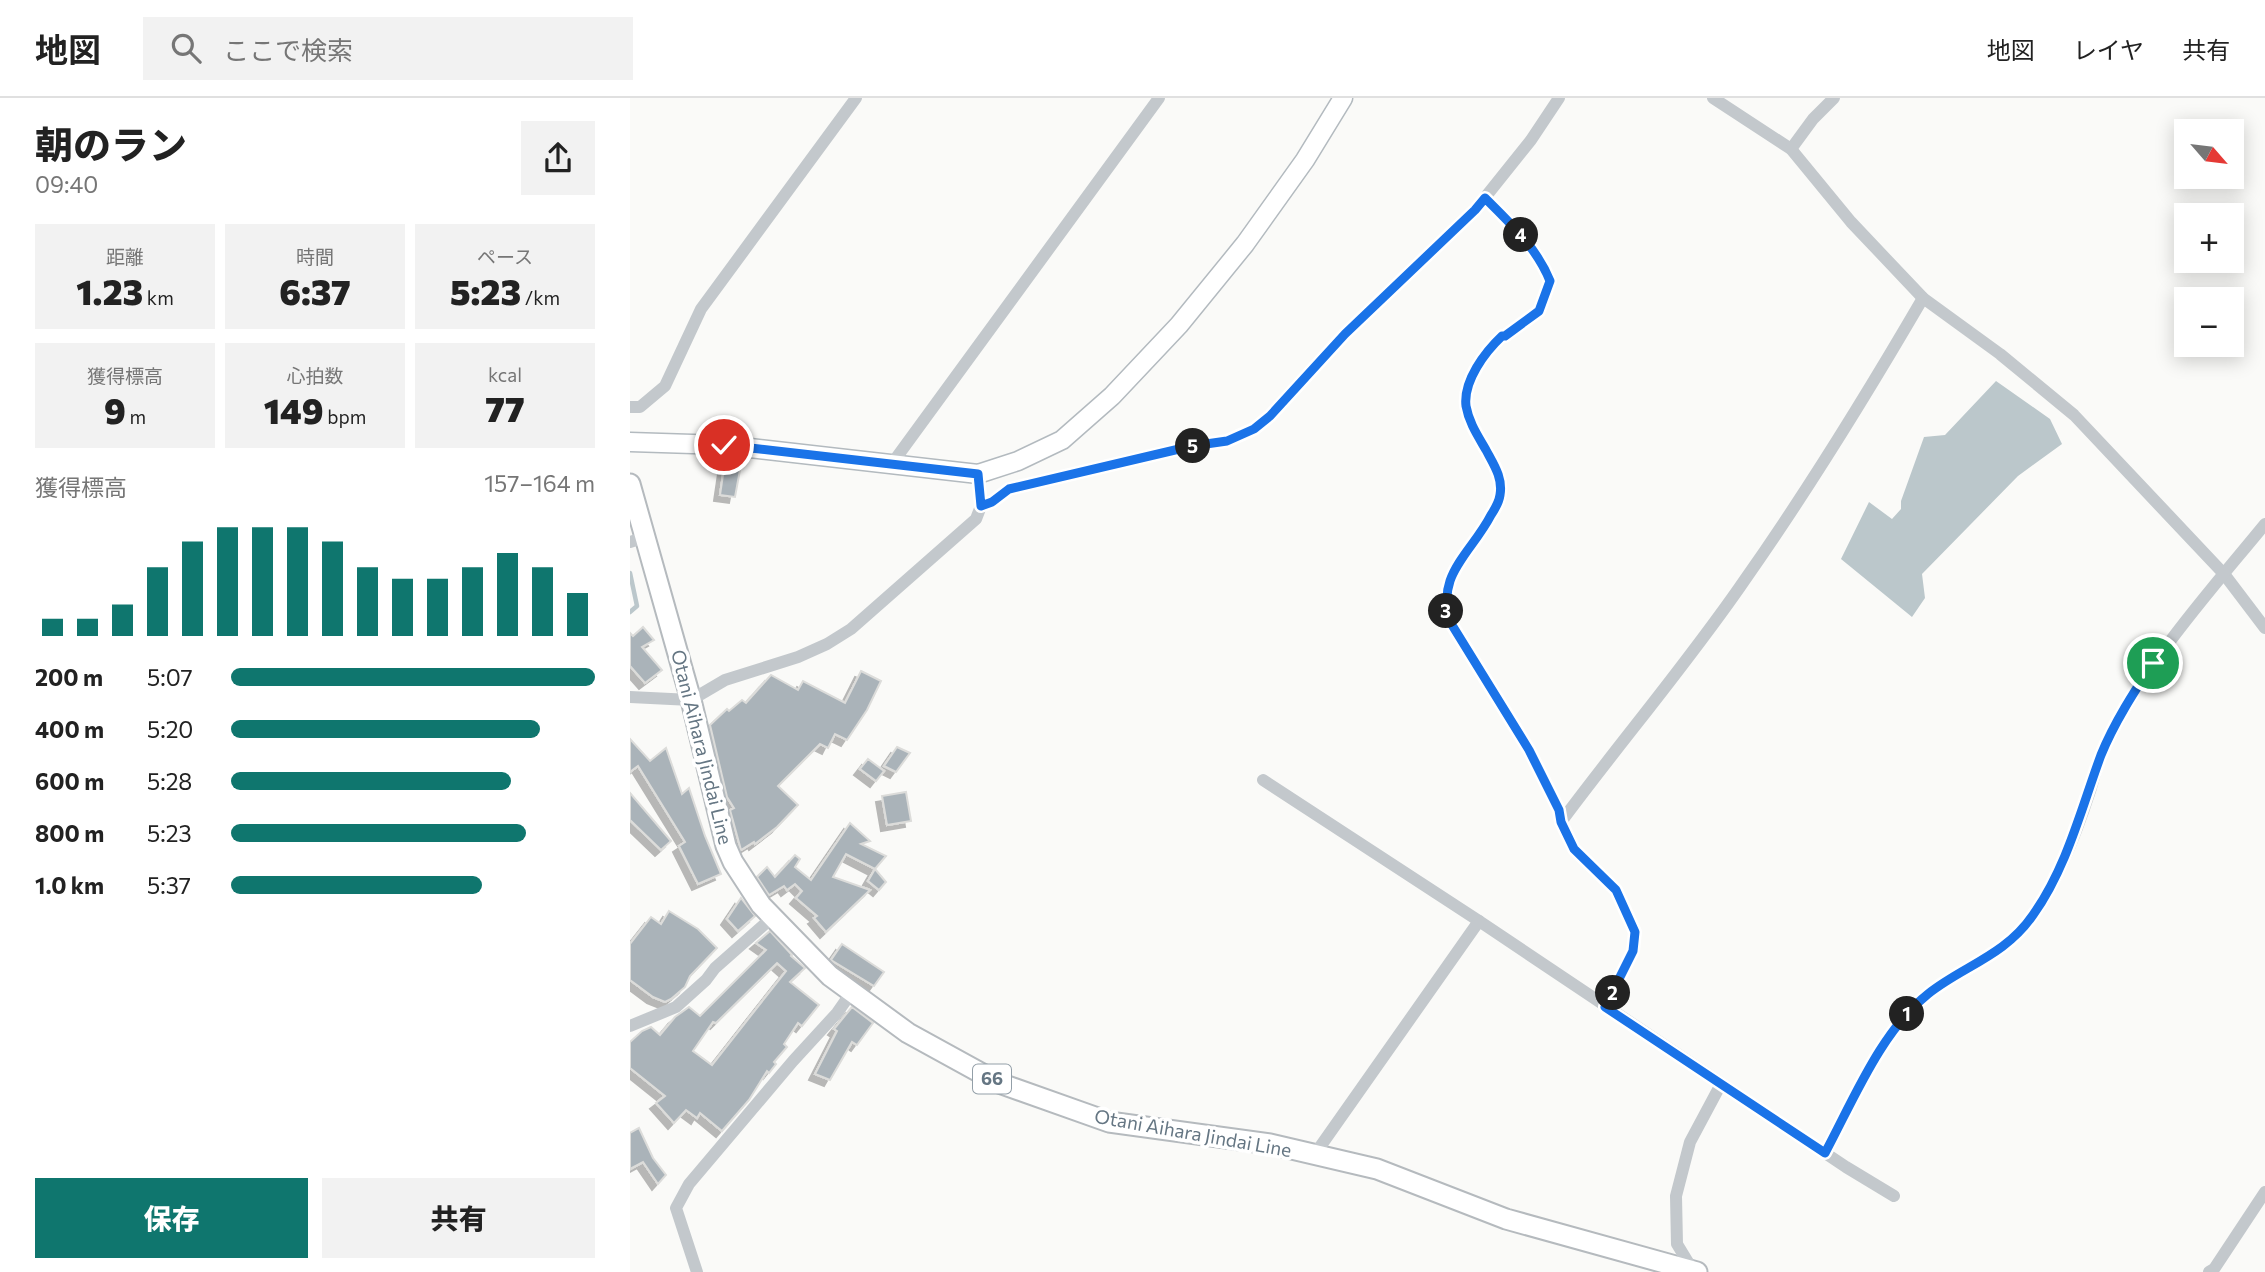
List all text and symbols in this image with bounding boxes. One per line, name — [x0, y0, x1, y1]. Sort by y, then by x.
search box — [143, 17, 633, 80]
text: 地図 — [35, 28, 101, 69]
icon: search — [167, 29, 205, 67]
text: ここで検索 — [223, 34, 353, 65]
text: 地図 — [1987, 35, 2035, 64]
text: レイヤ — [2073, 35, 2144, 64]
text: 共有 — [2182, 35, 2230, 64]
north arrow — [2174, 119, 2244, 189]
map controls — [2174, 119, 2244, 357]
text: 朝のラン — [35, 120, 187, 167]
button: share — [521, 121, 595, 195]
text: 09:40 — [35, 170, 98, 198]
button: + — [2174, 203, 2244, 273]
pin: 4 — [1504, 218, 1538, 252]
text: 4 — [1515, 223, 1526, 246]
text: 距離 — [106, 245, 144, 268]
text: 時間 — [296, 245, 334, 268]
text: ペース — [477, 245, 533, 268]
text: 1.23 — [76, 269, 143, 312]
text: 6:37 — [279, 269, 351, 312]
text: 5:23 — [450, 269, 521, 312]
text: km — [143, 286, 174, 309]
text: /km — [521, 286, 560, 309]
button: − — [2174, 287, 2244, 357]
text: kcal — [488, 363, 522, 386]
text: 獲得標高 — [87, 364, 163, 387]
text: 心拍数 — [286, 364, 344, 387]
text: 77 — [485, 386, 525, 429]
text: 9 — [104, 388, 126, 431]
text: 149 — [264, 388, 324, 431]
text: m — [126, 405, 146, 428]
text: bpm — [324, 405, 366, 428]
pin — [694, 415, 754, 475]
icon: check — [705, 426, 743, 464]
pin: 5 — [1176, 428, 1210, 464]
text: 5 — [1187, 434, 1198, 457]
text: 157–164 m — [484, 469, 595, 497]
text: 獲得標高 — [35, 473, 127, 501]
pin: 3 — [1428, 594, 1464, 628]
text: 3 — [1440, 599, 1451, 622]
pin — [2123, 633, 2183, 693]
icon: arrive — [2134, 644, 2172, 682]
street label: Otani Aihara Jindai Line — [667, 647, 738, 847]
text: 200 m — [35, 663, 103, 691]
text: 5:07 — [147, 663, 193, 691]
text: 400 m — [35, 715, 104, 743]
text: 5:20 — [147, 715, 193, 743]
text: 600 m — [35, 767, 104, 795]
text: 5:28 — [147, 767, 192, 795]
text: 800 m — [35, 819, 104, 847]
text: 5:23 — [147, 819, 192, 847]
text: 1.0 km — [35, 871, 104, 899]
text: 5:37 — [147, 871, 191, 899]
pin: 2 — [1595, 976, 1630, 1010]
text: 2 — [1607, 981, 1618, 1004]
pin: 1 — [1890, 996, 1924, 1032]
text: 1 — [1902, 1002, 1911, 1025]
road number: 66 — [973, 1064, 1011, 1094]
street label: Otani Aihara Jindai Line — [1093, 1104, 1293, 1161]
button: 保存 — [35, 1178, 308, 1258]
button: 共有 — [322, 1178, 595, 1258]

